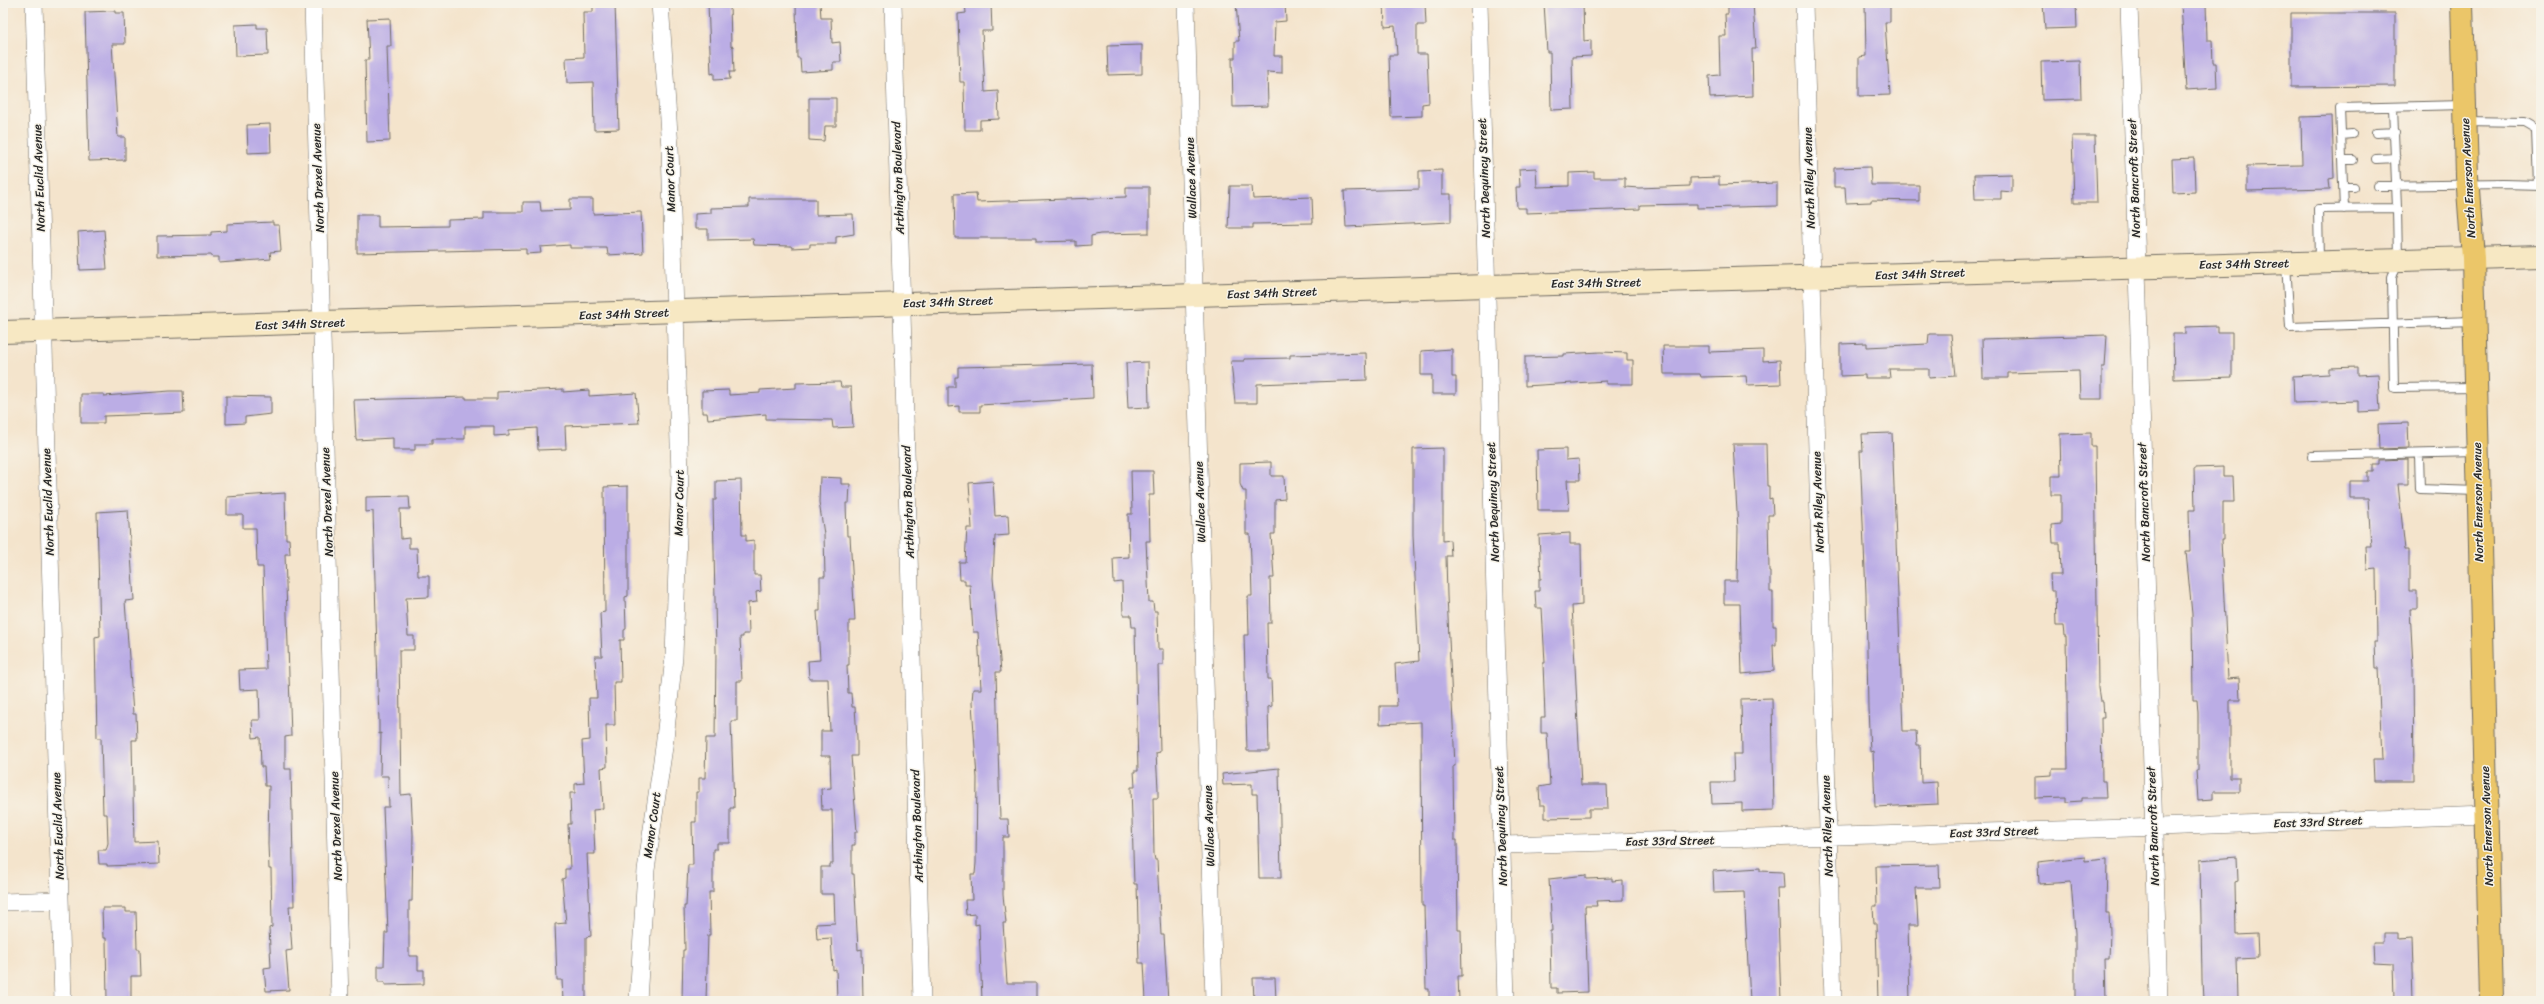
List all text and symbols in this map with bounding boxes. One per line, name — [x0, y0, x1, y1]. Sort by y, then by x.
street label: North Bancroft Street — [2121, 117, 2147, 238]
street label: North Dequincy Street — [1471, 118, 1497, 238]
street label: North Emerson Avenue — [2454, 118, 2482, 238]
street label: Arthington Boulevard — [885, 120, 911, 236]
street label: North Drexel Avenue — [305, 123, 331, 233]
street label: North Euclid Avenue — [26, 124, 52, 232]
street label: North Riley Avenue — [1796, 127, 1822, 229]
street label: Wallace Avenue — [1179, 137, 1203, 219]
street label: Manor Court — [658, 145, 682, 213]
street label: East 34th Street — [2199, 252, 2289, 276]
street label: East 34th Street — [1875, 261, 1965, 287]
street label: East 34th Street — [1551, 271, 1641, 295]
street label: East 34th Street — [1227, 280, 1317, 306]
street label: East 34th Street — [903, 289, 993, 315]
street label: East 34th Street — [579, 301, 669, 327]
street label: East 34th Street — [255, 311, 345, 337]
street label: North Bancroft Street — [2131, 441, 2157, 562]
street label: North Dequincy Street — [1480, 442, 1506, 562]
street label: North Emerson Avenue — [2466, 442, 2490, 562]
street label: Arthington Boulevard — [895, 444, 921, 560]
street label: North Drexel Avenue — [314, 447, 340, 557]
street label: North Euclid Avenue — [35, 448, 61, 556]
street label: North Riley Avenue — [1805, 451, 1831, 553]
street label: Wallace Avenue — [1188, 461, 1212, 543]
street label: Manor Court — [667, 470, 691, 536]
street label: North Bancroft Street — [2140, 765, 2166, 886]
street label: North Dequincy Street — [1488, 766, 1514, 886]
street label: North Emerson Avenue — [2474, 766, 2500, 886]
street label: Arthington Boulevard — [904, 768, 930, 884]
street label: North Drexel Avenue — [323, 771, 349, 881]
street label: North Euclid Avenue — [45, 772, 71, 880]
street label: North Riley Avenue — [1814, 775, 1840, 877]
street label: Wallace Avenue — [1197, 785, 1221, 867]
street label: Manor Court — [636, 791, 668, 859]
street label: East 33rd Street — [2273, 809, 2363, 835]
street label: East 33rd Street — [1949, 819, 2039, 845]
street label: East 33rd Street — [1625, 829, 1715, 853]

